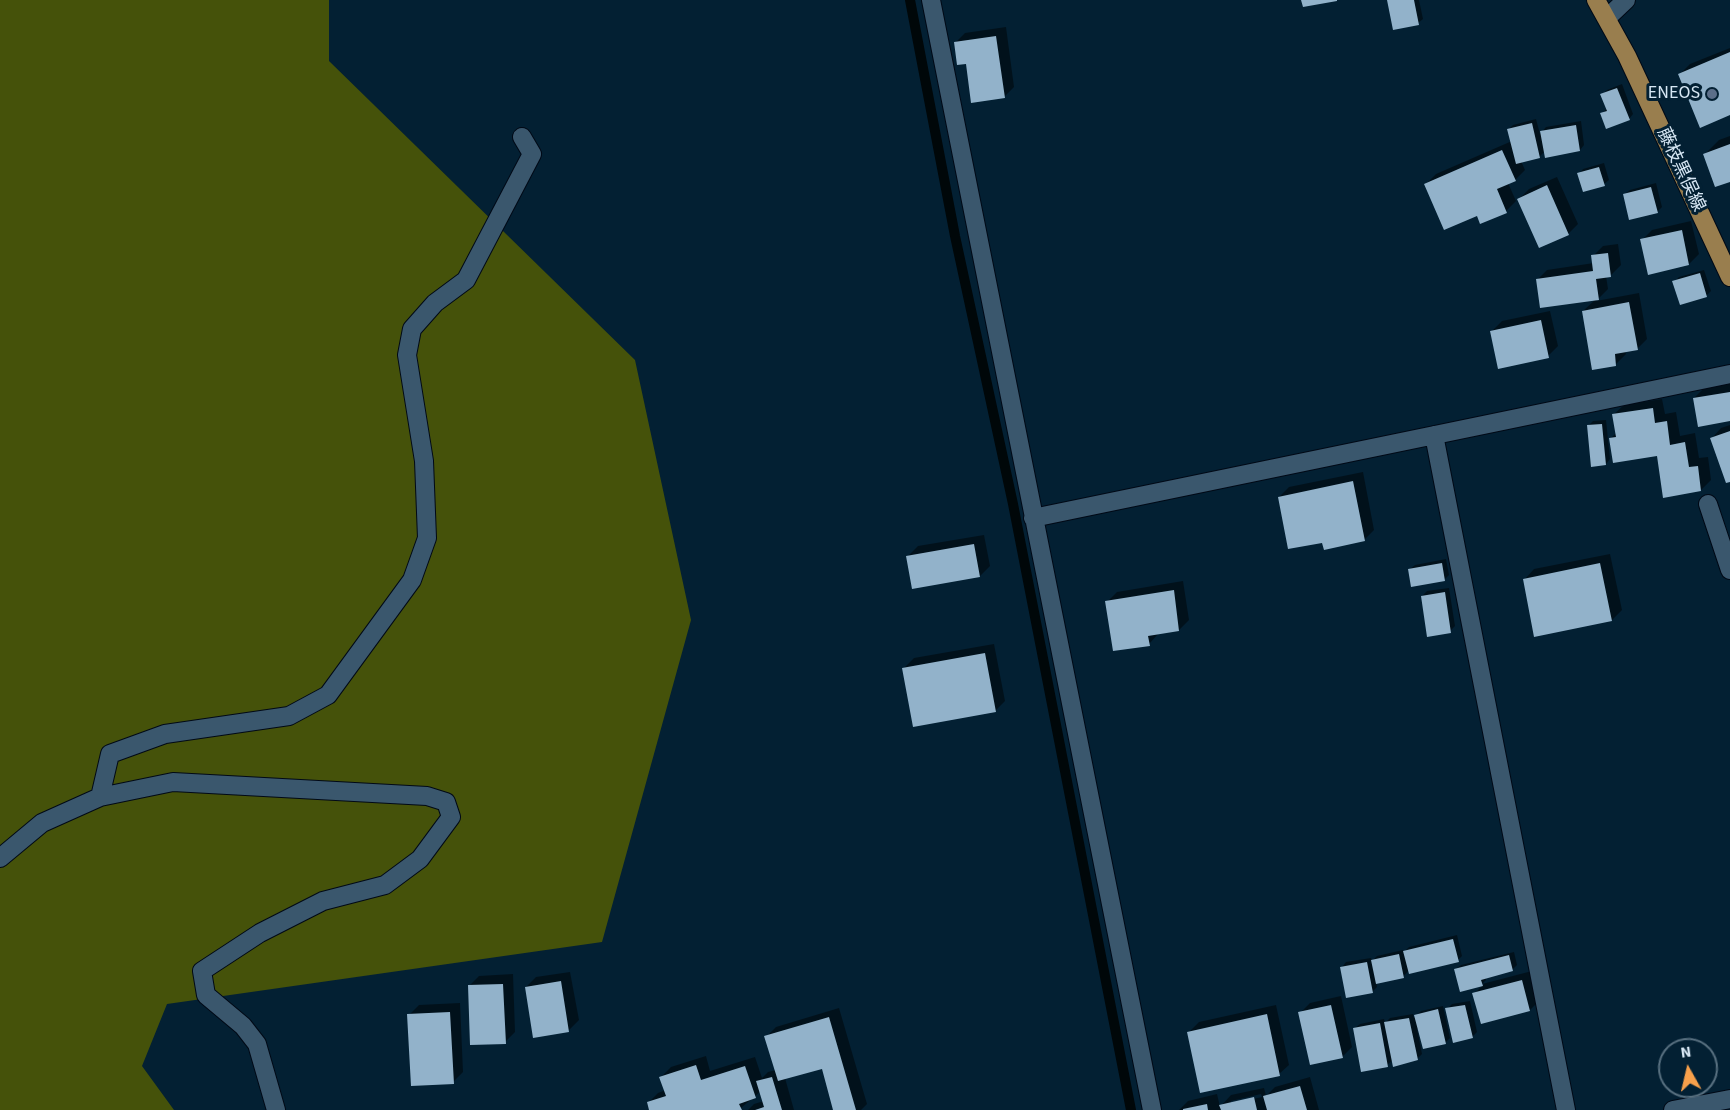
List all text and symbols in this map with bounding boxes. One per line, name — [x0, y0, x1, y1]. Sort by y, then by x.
place label: ENEOS — [1648, 83, 1700, 105]
marker: ENEOS — [1705, 87, 1719, 101]
street label: 藤枝黒俣線 — [1651, 125, 1709, 215]
north arrow — [1658, 1038, 1718, 1098]
text: N — [1679, 1041, 1693, 1064]

